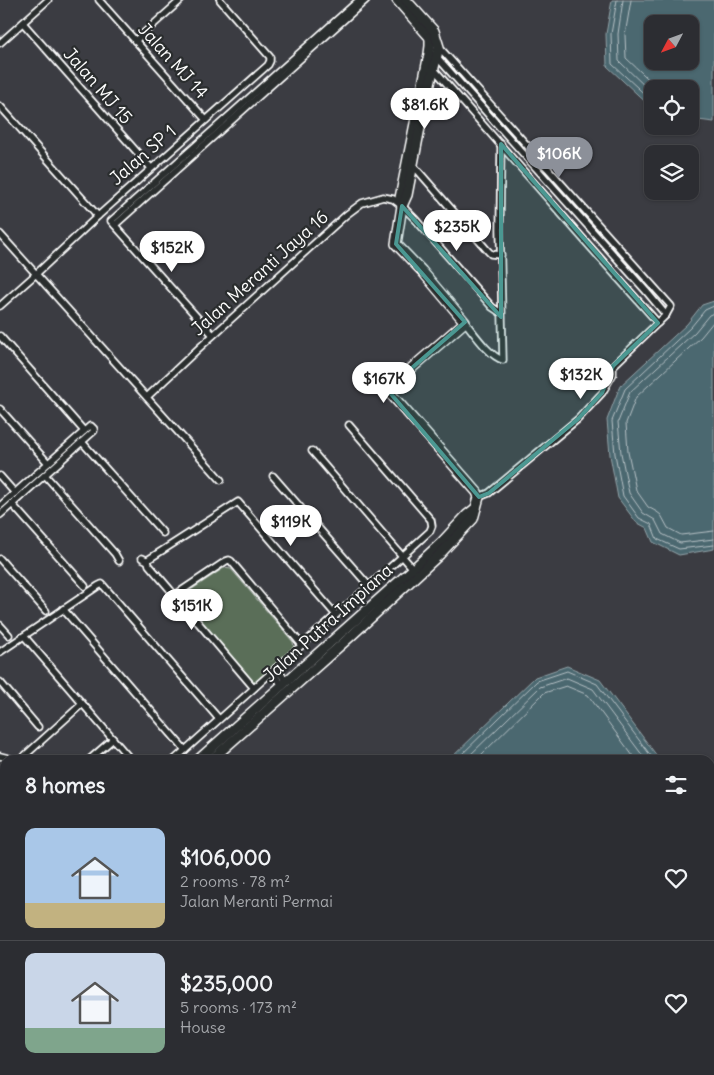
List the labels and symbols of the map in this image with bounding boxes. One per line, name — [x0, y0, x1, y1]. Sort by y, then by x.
north arrow — [644, 15, 699, 70]
street label: Jalan MJ 14 — [133, 18, 213, 103]
street label: Jalan MJ 15 — [59, 43, 138, 129]
pin: $81.6K — [384, 88, 466, 130]
street label: Jalan SP 1 — [105, 119, 181, 190]
pin: $106K — [524, 136, 594, 179]
street label: Jalan Meranti Jaya 16 — [186, 205, 333, 340]
pin: $235K — [422, 210, 492, 252]
pin: $152K — [137, 230, 207, 273]
pin: $132K — [546, 358, 616, 400]
pin: $167K — [349, 362, 419, 404]
pin: $119K — [256, 504, 326, 547]
street label: Jalan Putra Impiana — [258, 558, 397, 687]
pin: $151K — [157, 588, 227, 631]

